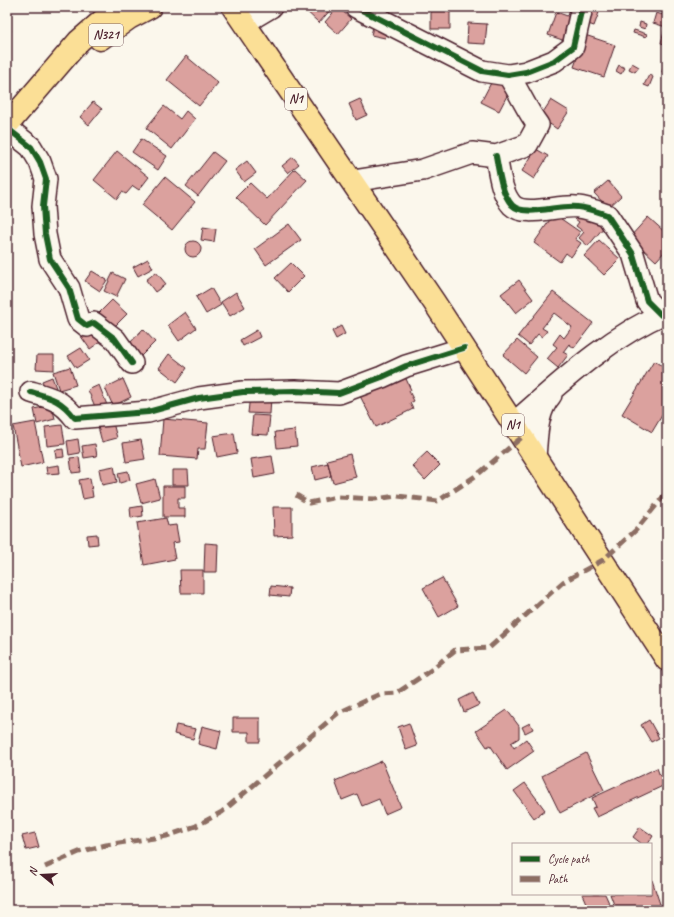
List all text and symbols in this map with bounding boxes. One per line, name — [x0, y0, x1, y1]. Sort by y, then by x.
road number: N321 — [89, 24, 123, 46]
road number: N1 — [285, 88, 307, 110]
road number: N1 — [502, 414, 524, 436]
legend — [512, 843, 652, 895]
text: Cycle path — [548, 851, 590, 867]
north arrow — [22, 855, 62, 895]
text: N — [25, 864, 41, 877]
text: Path — [548, 871, 568, 887]

